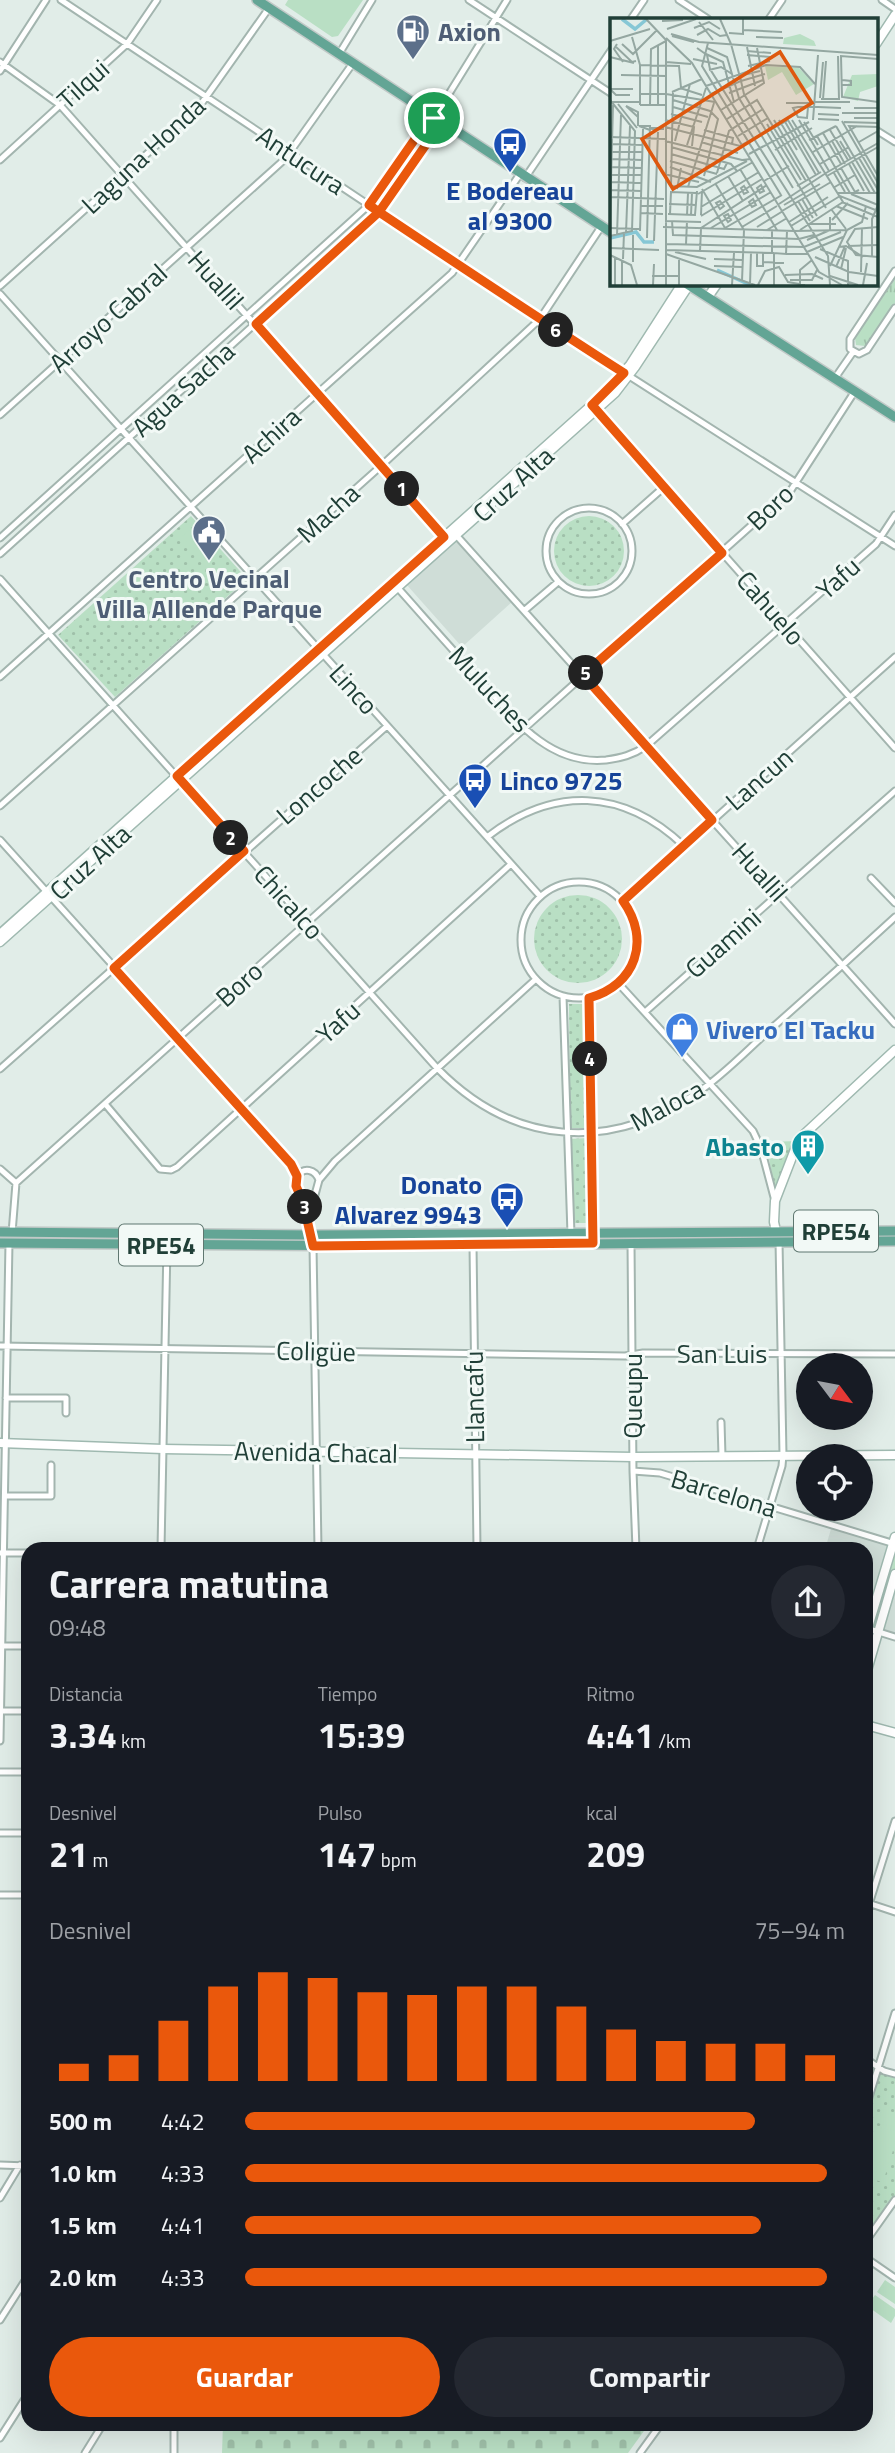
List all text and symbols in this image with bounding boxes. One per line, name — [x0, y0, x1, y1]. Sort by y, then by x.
fuel station icon: Axion — [394, 12, 432, 61]
place label: Axion — [438, 12, 501, 51]
inset map — [610, 18, 878, 285]
street label: Tilqui — [48, 50, 118, 118]
street label: Laguna Honda — [72, 87, 214, 223]
pin — [404, 88, 464, 148]
icon: arrive — [415, 99, 453, 137]
street label: Antucura — [249, 116, 353, 204]
bus stop icon: E Bodereau al 9300 — [491, 125, 529, 174]
place label: E Bodereau al 9300 — [446, 171, 574, 240]
street label: Huallil — [179, 242, 253, 318]
street label: Arroyo Cabral — [40, 254, 176, 382]
pin: 6 — [538, 312, 574, 348]
text: 6 — [550, 315, 561, 344]
street label: Agua Sacha — [123, 332, 243, 446]
street label: Achira — [233, 398, 309, 472]
street label: Cruz Alta — [464, 437, 562, 531]
pin: 1 — [384, 472, 420, 506]
street label: Macha — [288, 474, 368, 552]
text: 1 — [396, 474, 407, 503]
street label: Boro — [738, 475, 802, 539]
public building icon: Centro Vecinal Villa Allende Parque — [190, 513, 228, 562]
street label: Yafu — [807, 548, 869, 608]
place label: Centro Vecinal Villa Allende Parque — [96, 559, 322, 628]
street label: Cahuelo — [727, 562, 815, 654]
street label: Muluches — [440, 637, 540, 741]
street label: Linco — [320, 655, 388, 723]
pin: 5 — [568, 656, 604, 690]
text: 5 — [580, 658, 591, 687]
street label: Loncoche — [267, 736, 371, 834]
street label: Lancun — [717, 739, 801, 819]
bus stop icon: Linco 9725 — [456, 761, 494, 810]
place label: Linco 9725 — [500, 761, 623, 800]
street label: Cruz Alta — [41, 815, 139, 909]
pin: 2 — [214, 820, 248, 856]
text: 2 — [225, 823, 236, 852]
street label: Huallil — [723, 834, 797, 910]
street label: Chicalco — [245, 856, 333, 948]
street label: Guamini — [676, 899, 770, 987]
street label: Boro — [207, 952, 271, 1016]
street label: Yafu — [307, 992, 369, 1052]
shop icon: Vivero El Tacku — [663, 1010, 701, 1059]
place label: Vivero El Tacku — [706, 1010, 875, 1049]
pin: 4 — [572, 1042, 608, 1076]
text: 4 — [584, 1044, 595, 1073]
street label: Maloca — [623, 1069, 711, 1141]
place label: Abasto — [705, 1127, 784, 1166]
building icon: Abasto — [789, 1127, 827, 1176]
place label: Donato Alvarez 9943 — [335, 1165, 482, 1234]
bus stop icon: Donato Alvarez 9943 — [488, 1180, 526, 1229]
pin: 3 — [288, 1190, 322, 1224]
text: 3 — [299, 1192, 310, 1221]
road number: RPE54 — [794, 1210, 878, 1252]
road number: RPE54 — [119, 1224, 203, 1266]
street label: Coligüe — [276, 1331, 356, 1371]
street label: San Luis — [677, 1334, 767, 1373]
street label: Llancafu — [454, 1351, 494, 1443]
street label: Queupu — [613, 1353, 652, 1439]
north arrow — [796, 1353, 873, 1430]
map controls — [796, 1353, 873, 1521]
street label: Avenida Chacal — [234, 1431, 398, 1473]
button: locate — [796, 1444, 873, 1521]
street label: Barcelona — [666, 1458, 782, 1528]
text: Carrera matutina — [49, 1555, 329, 1613]
button: share — [771, 1565, 845, 1639]
text: 09:48 — [49, 1610, 106, 1645]
text: Distancia — [49, 1679, 123, 1708]
text: Tiempo — [318, 1679, 377, 1708]
text: Ritmo — [586, 1679, 635, 1708]
text: 3.34 — [49, 1708, 117, 1762]
text: 15:39 — [318, 1708, 405, 1762]
text: 4:41 — [586, 1708, 654, 1762]
text: km — [117, 1726, 146, 1755]
text: /km — [654, 1726, 691, 1755]
text: Desnivel — [49, 1798, 117, 1827]
text: Pulso — [318, 1798, 362, 1827]
text: kcal — [586, 1798, 617, 1827]
text: 21 — [49, 1827, 88, 1881]
text: 147 — [318, 1827, 376, 1881]
text: 209 — [586, 1827, 645, 1881]
text: m — [88, 1845, 108, 1874]
text: bpm — [376, 1845, 417, 1874]
text: Desnivel — [49, 1913, 131, 1948]
text: 75–94 m — [755, 1913, 845, 1948]
text: 500 m — [49, 2104, 112, 2139]
text: 4:42 — [161, 2104, 205, 2139]
text: 1.0 km — [49, 2156, 117, 2191]
text: 4:33 — [161, 2156, 205, 2191]
text: 1.5 km — [49, 2208, 117, 2243]
text: 4:41 — [161, 2208, 205, 2243]
text: 2.0 km — [49, 2260, 117, 2295]
text: 4:33 — [161, 2260, 205, 2295]
button: Guardar — [49, 2337, 440, 2417]
button: Compartir — [454, 2337, 845, 2417]

